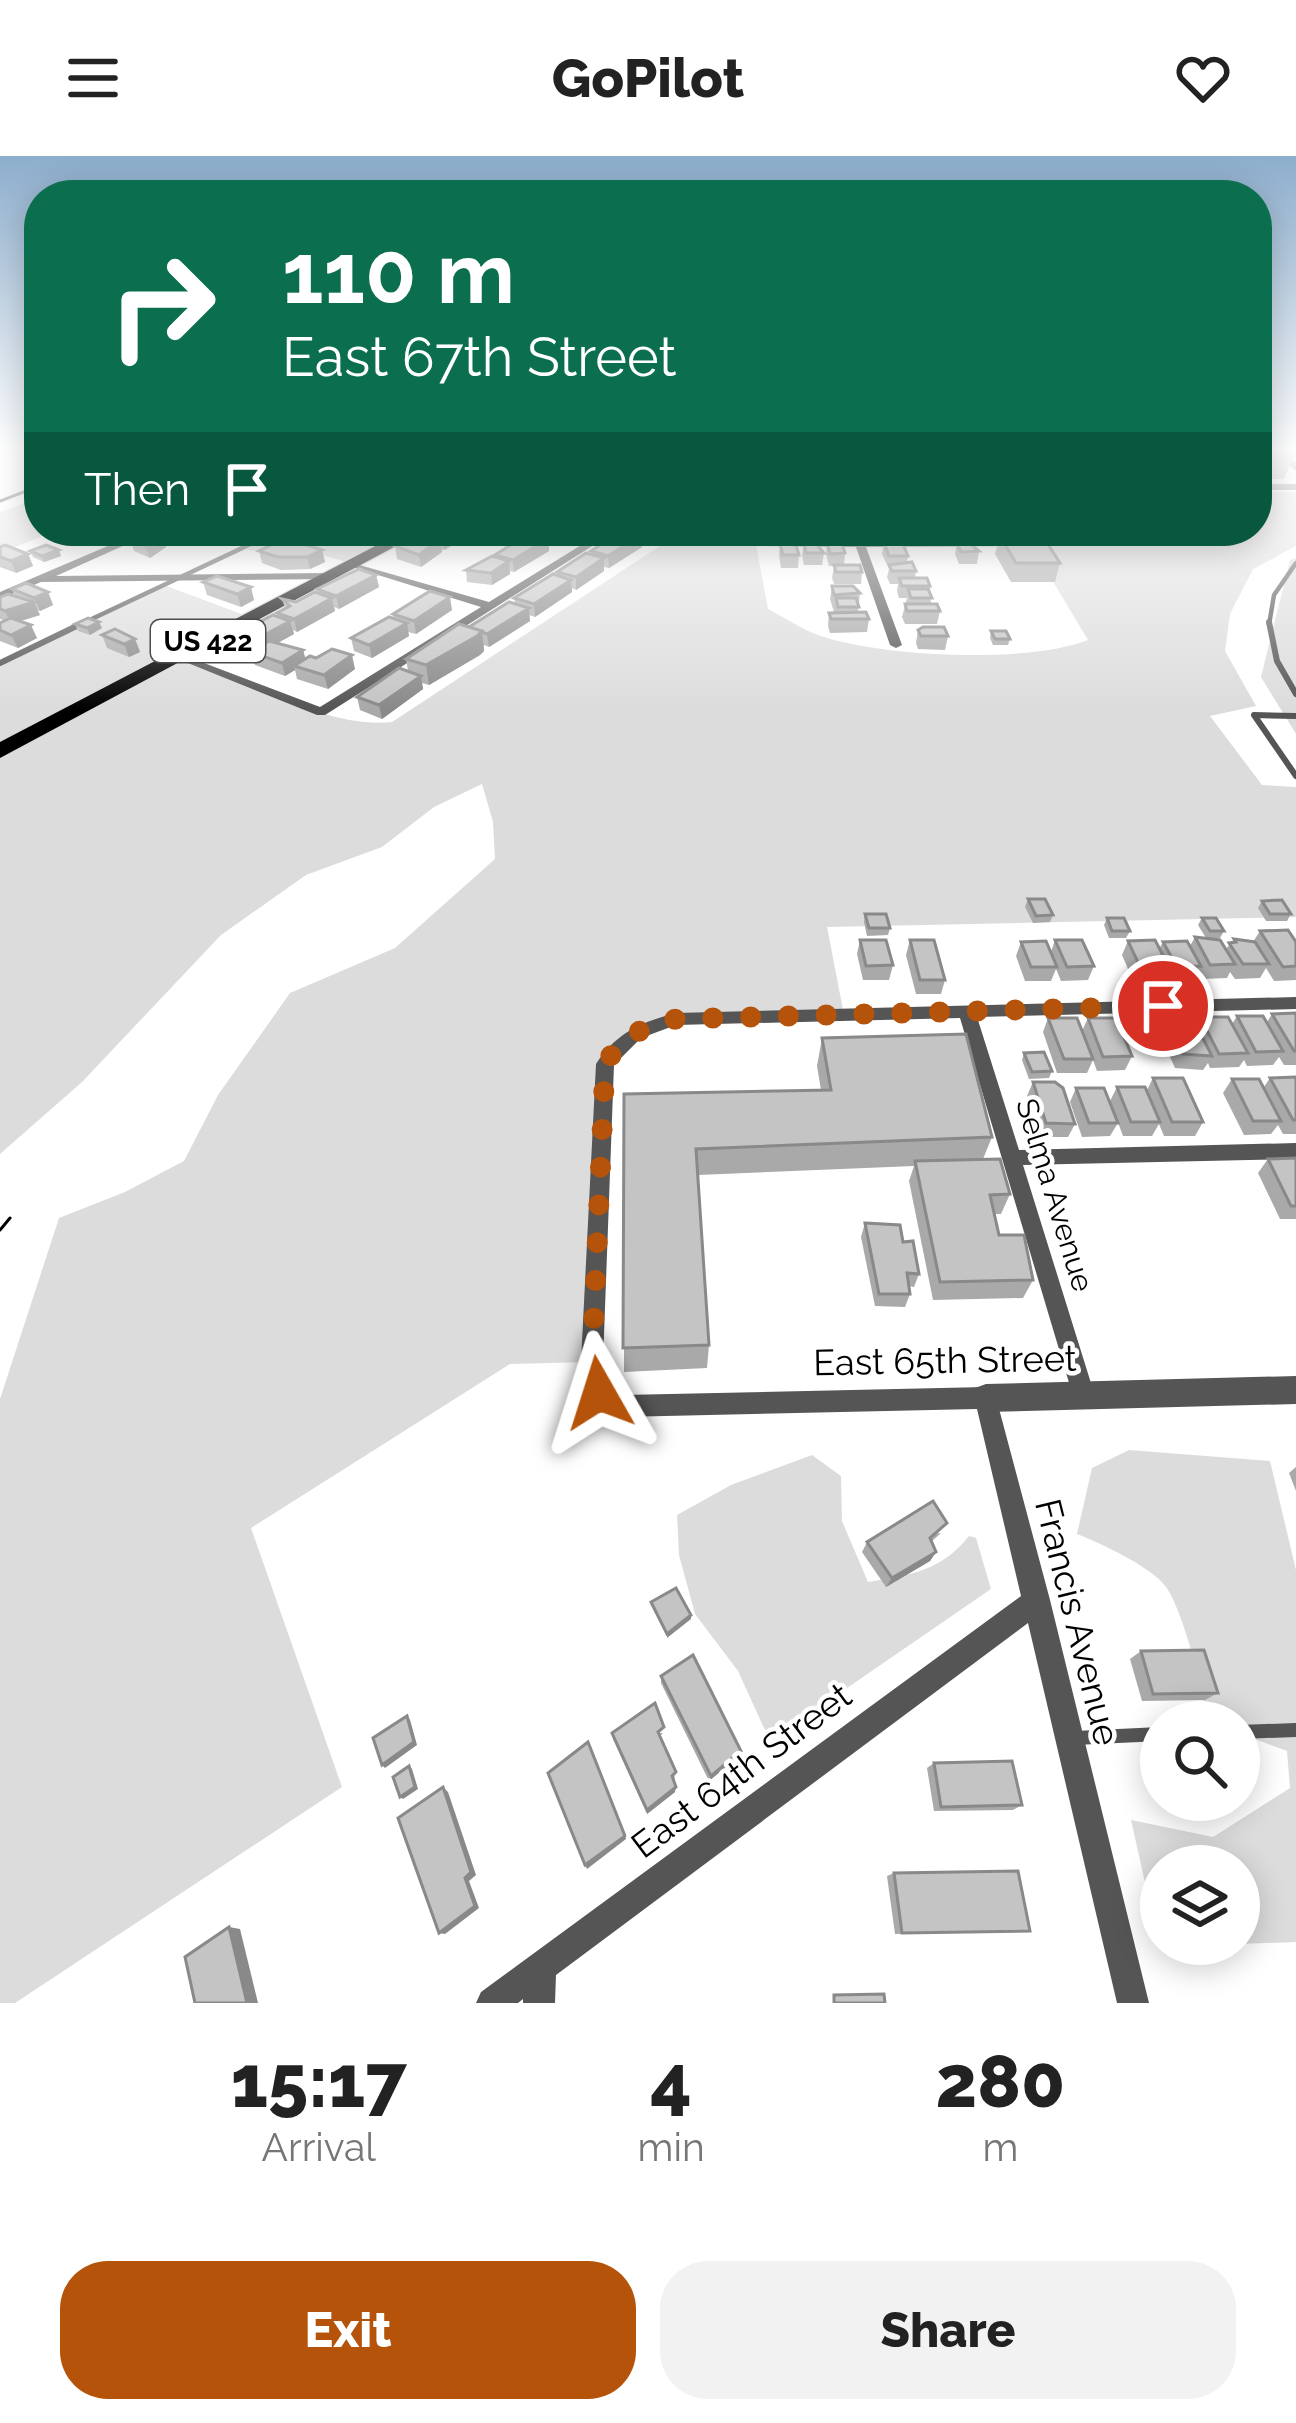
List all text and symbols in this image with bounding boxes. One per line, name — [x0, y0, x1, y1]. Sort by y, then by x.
icon: menu — [60, 45, 126, 111]
icon: heart — [1170, 45, 1236, 111]
text: GoPilot — [552, 46, 744, 110]
text: 110 m — [282, 224, 515, 323]
icon: right — [84, 228, 240, 384]
text: East 67th Street — [282, 325, 677, 389]
icon: arrive — [214, 456, 280, 522]
text: Then — [84, 463, 190, 516]
road number: US 422 — [151, 620, 265, 662]
pin — [1112, 955, 1214, 1057]
icon: arrive — [1130, 973, 1196, 1039]
street label: Selma Avenue — [1009, 1094, 1101, 1296]
position arrow — [536, 1330, 662, 1456]
street label: East 65th Street — [813, 1337, 1077, 1383]
street label: Francis Avenue — [1027, 1494, 1129, 1750]
street label: East 64th Street — [623, 1674, 859, 1866]
map controls — [1140, 1701, 1260, 1965]
button: search — [1140, 1701, 1260, 1821]
button: layers — [1140, 1845, 1260, 1965]
text: 15:17 — [231, 2039, 407, 2124]
text: 4 — [650, 2039, 692, 2124]
text: 280 — [936, 2039, 1065, 2124]
text: Arrival — [262, 2124, 376, 2170]
text: min — [638, 2124, 705, 2170]
text: m — [982, 2124, 1018, 2170]
button: Exit — [60, 2261, 636, 2399]
button: Share — [660, 2261, 1236, 2399]

